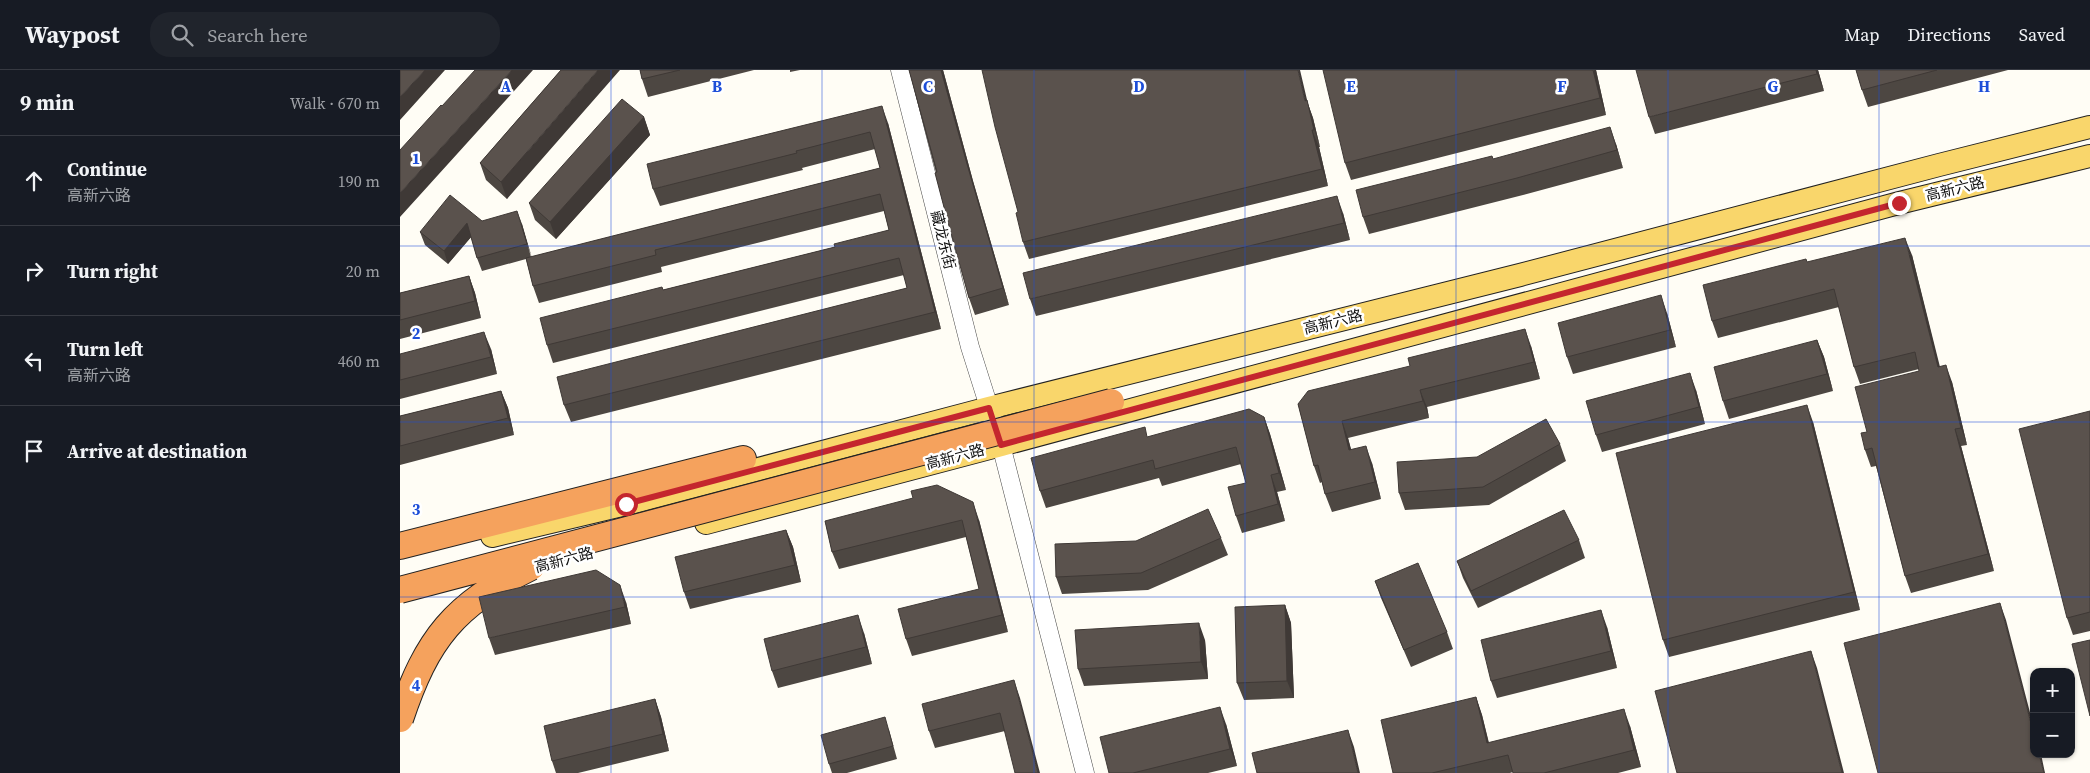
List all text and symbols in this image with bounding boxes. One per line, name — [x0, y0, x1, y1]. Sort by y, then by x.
search box — [150, 12, 500, 57]
text: Waypost — [25, 18, 120, 51]
icon: search — [168, 21, 196, 49]
text: Search here — [208, 22, 308, 48]
text: Map — [1844, 22, 1880, 47]
text: Directions — [1908, 22, 1991, 47]
text: Saved — [2019, 22, 2065, 47]
text: A — [501, 75, 512, 97]
text: B — [712, 75, 723, 97]
text: C — [923, 75, 933, 97]
text: D — [1133, 75, 1145, 97]
text: E — [1346, 75, 1356, 97]
text: F — [1557, 75, 1567, 97]
text: G — [1768, 75, 1779, 97]
text: H — [1978, 75, 1990, 97]
text: 9 min — [20, 88, 75, 117]
text: Walk · 670 m — [290, 92, 380, 114]
text: 1 — [412, 147, 420, 169]
text: Continue — [67, 156, 147, 182]
icon: ahead — [20, 167, 48, 195]
text: 190 m — [338, 170, 380, 192]
street label: 高新六路 — [1923, 171, 1987, 206]
text: 高新六路 — [67, 184, 131, 206]
route end — [1888, 192, 1911, 215]
street label: 藏龙东街 — [926, 208, 961, 272]
icon: right — [20, 257, 48, 285]
text: Turn right — [67, 258, 158, 284]
text: 20 m — [346, 260, 380, 282]
street label: 高新六路 — [1301, 304, 1365, 339]
text: 2 — [412, 322, 421, 344]
text: Turn left — [67, 336, 143, 362]
icon: left — [20, 347, 48, 375]
text: 460 m — [338, 350, 380, 372]
text: 高新六路 — [67, 364, 131, 386]
icon: arrive — [20, 437, 48, 465]
text: Arrive at destination — [67, 438, 247, 464]
street label: 高新六路 — [923, 439, 987, 474]
route start — [615, 493, 638, 516]
text: 3 — [412, 498, 421, 520]
street label: 高新六路 — [532, 542, 596, 577]
map controls — [2030, 668, 2075, 758]
button: + — [2030, 668, 2075, 713]
text: 4 — [412, 674, 421, 696]
button: − — [2030, 713, 2075, 758]

